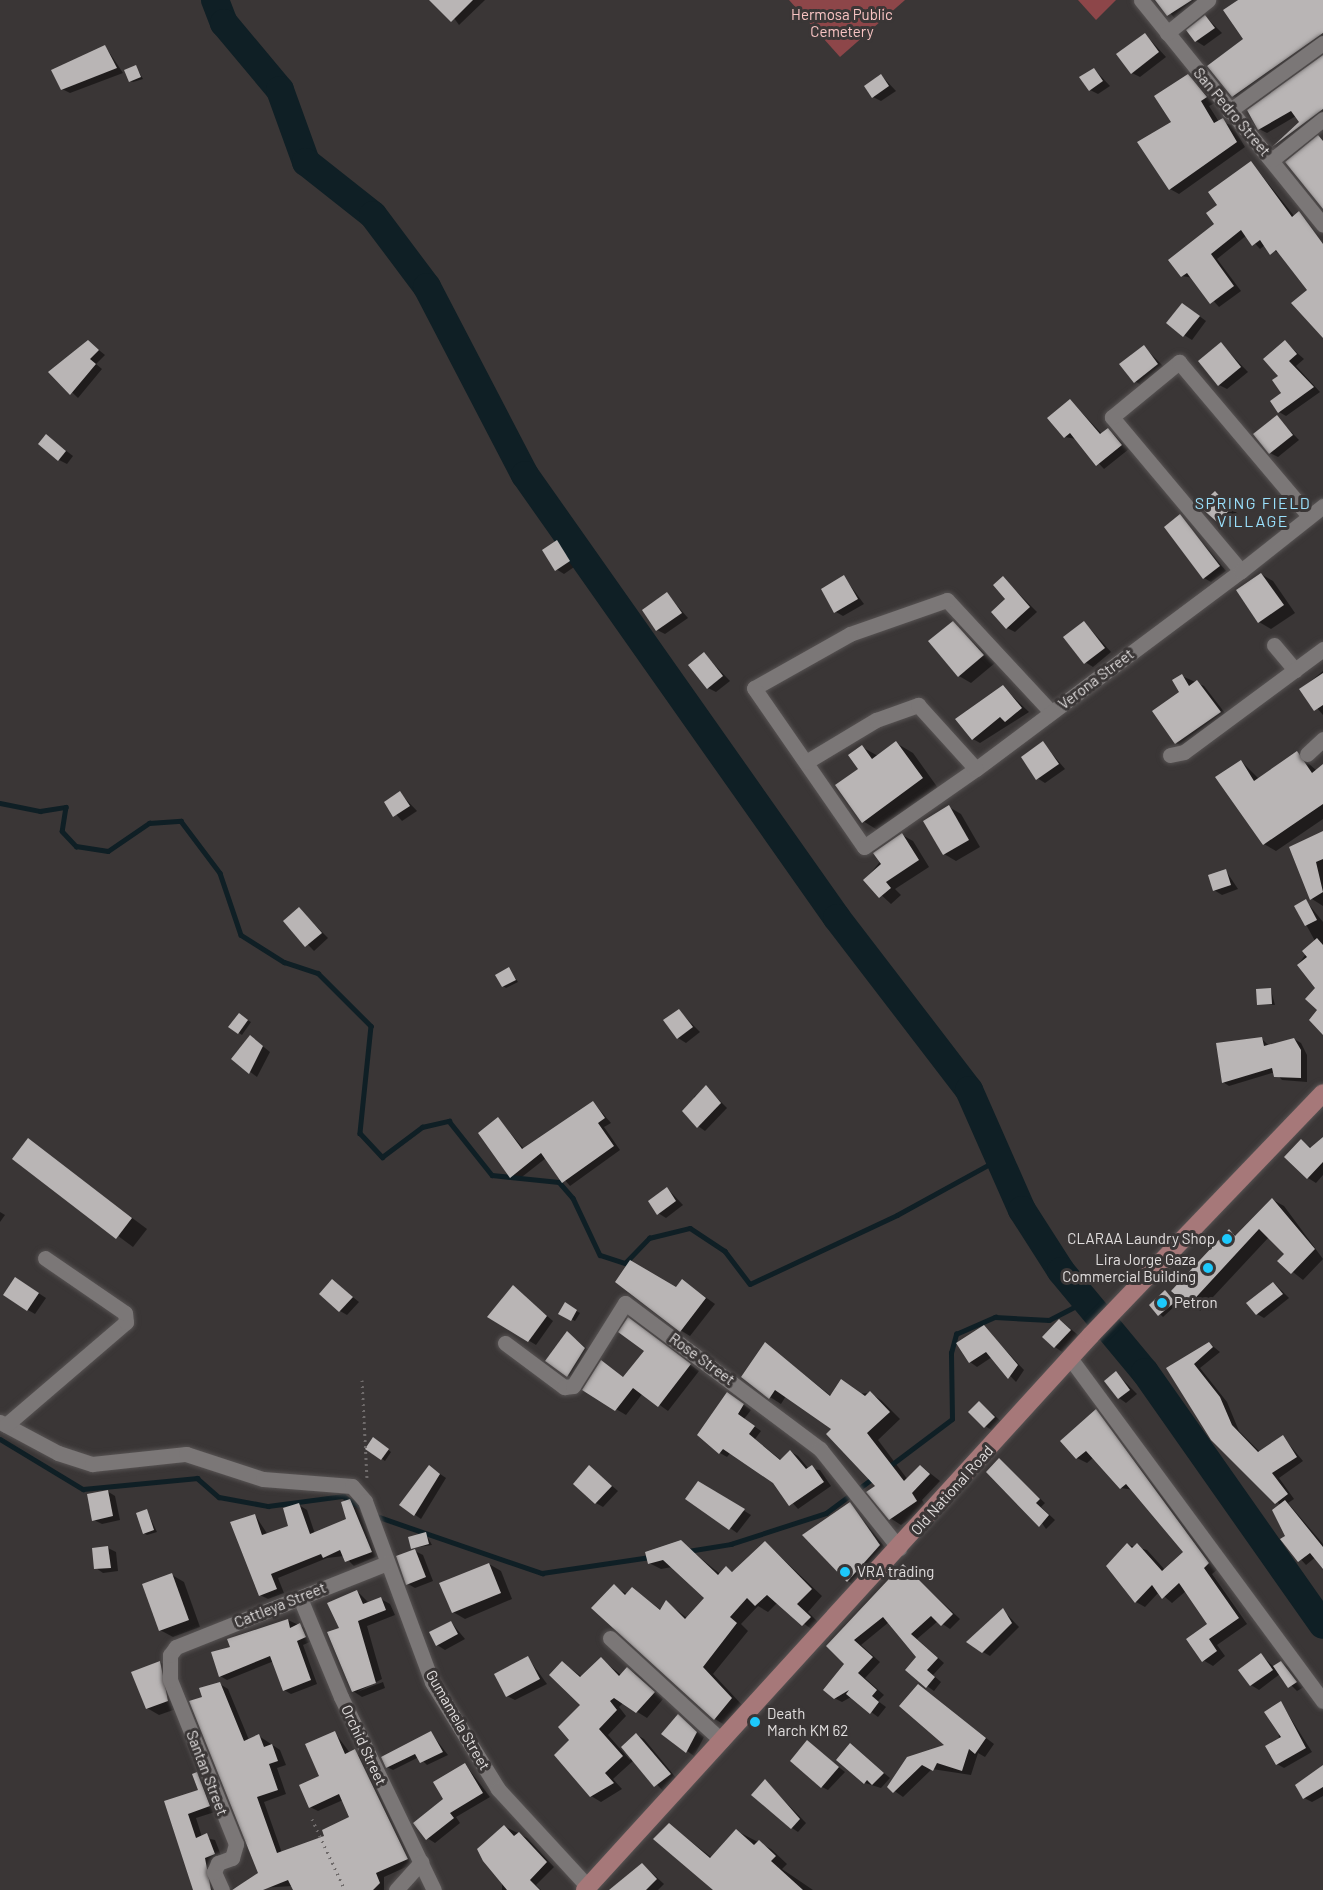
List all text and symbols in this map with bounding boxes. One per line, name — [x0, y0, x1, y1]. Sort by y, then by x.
park label: Hermosa Public Cemetery — [791, 5, 893, 40]
street label: San Pedro Street — [1190, 64, 1274, 160]
district label: SPRING FIELD VILLAGE — [1195, 493, 1311, 531]
street label: Verona Street — [1055, 645, 1137, 713]
place label: CLARAA Laundry Shop — [1067, 1230, 1215, 1248]
marker: CLARAA Laundry Shop — [1220, 1232, 1234, 1246]
place label: Lira Jorge Gaza Commercial Building — [1062, 1250, 1196, 1285]
marker: Lira Jorge Gaza Commercial Building — [1201, 1261, 1215, 1275]
place label: Petron — [1174, 1294, 1218, 1312]
marker: Petron — [1155, 1296, 1169, 1310]
street label: Rose Street — [666, 1329, 738, 1389]
street label: Old National Road — [907, 1441, 997, 1539]
place label: VRA trading — [857, 1563, 934, 1581]
marker: VRA trading — [838, 1565, 852, 1579]
street label: Cattleya Street — [232, 1578, 328, 1632]
street label: Gumamela Street — [422, 1667, 494, 1773]
street label: Orchid Street — [338, 1702, 390, 1788]
place label: Death March KM 62 — [767, 1704, 848, 1739]
marker: Death March KM 62 — [748, 1715, 762, 1729]
street label: Santan Street — [183, 1728, 231, 1818]

